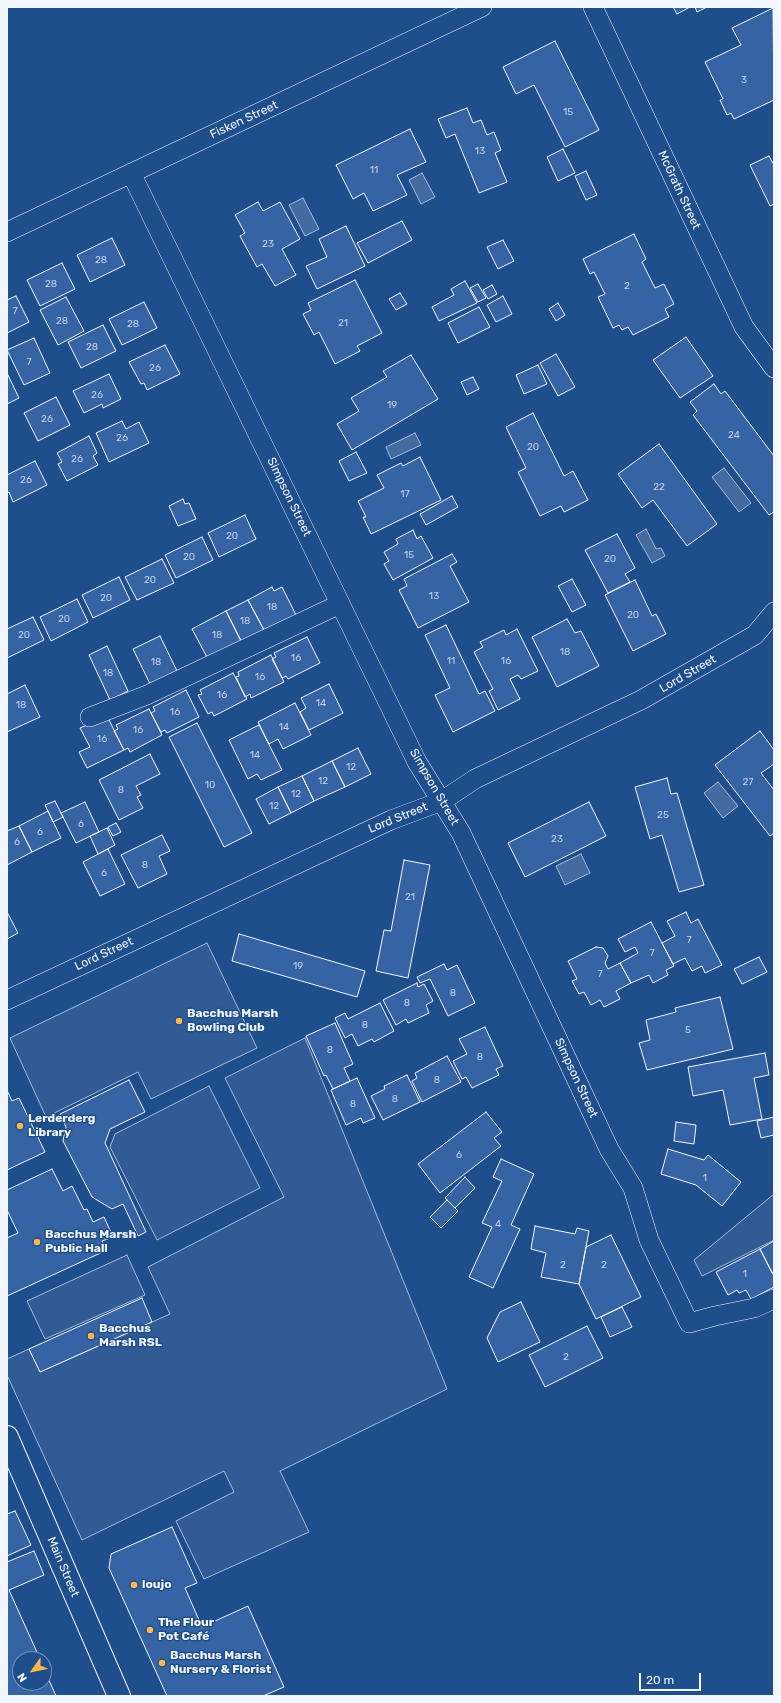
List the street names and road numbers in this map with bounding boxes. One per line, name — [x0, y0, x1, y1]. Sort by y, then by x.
street label: Fisken Street — [208, 98, 280, 142]
street label: McGrath Street — [655, 148, 703, 232]
street label: Simpson Street — [264, 455, 314, 539]
street label: Lord Street — [657, 652, 719, 696]
street label: Simpson Street — [406, 746, 462, 828]
street label: Lord Street — [366, 800, 430, 836]
street label: Lord Street — [73, 934, 135, 974]
street label: Simpson Street — [551, 1036, 601, 1120]
street label: Main Street — [44, 1535, 82, 1599]

